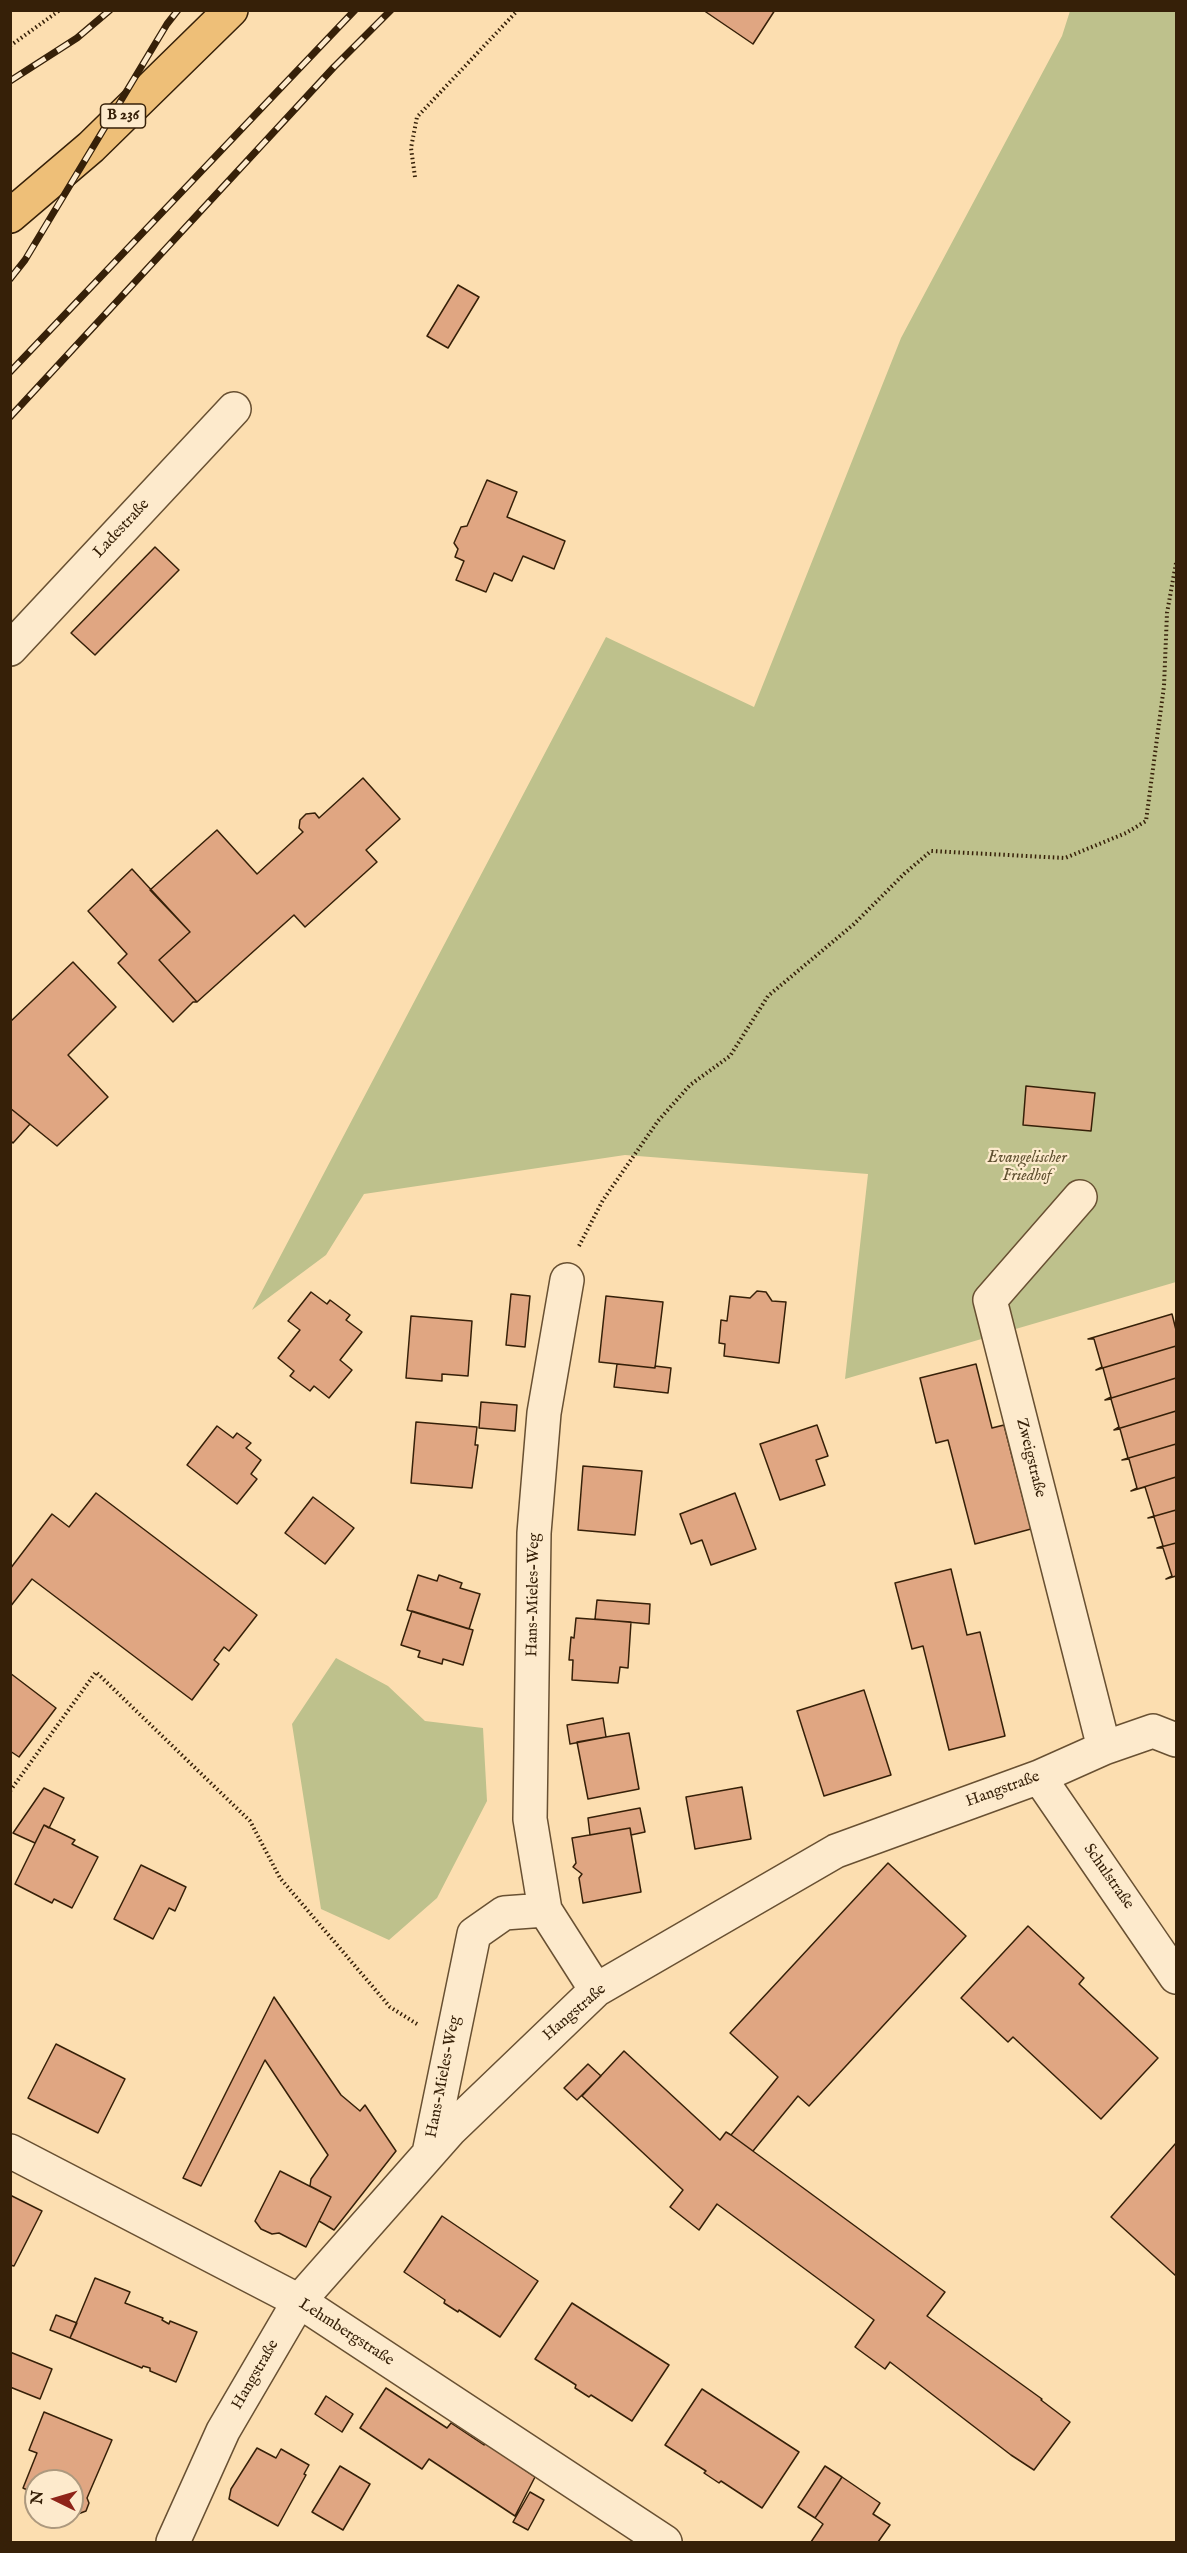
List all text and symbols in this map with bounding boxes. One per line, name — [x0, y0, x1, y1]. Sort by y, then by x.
road number: B 236 — [100, 104, 146, 128]
street label: Ladestraße — [90, 496, 154, 562]
park label: Evangelischer Friedhof — [987, 1149, 1067, 1187]
street label: Zweigstraße — [1011, 1416, 1049, 1500]
street label: Hans-Mieles-Weg — [523, 1533, 545, 1657]
street label: Hangstraße — [963, 1768, 1043, 1812]
street label: Schulstraße — [1078, 1841, 1138, 1913]
street label: Hangstraße — [540, 1980, 610, 2046]
street label: Hans-Mieles-Weg — [423, 2014, 465, 2140]
street label: Lehmbergstraße — [295, 2295, 397, 2371]
street label: Hangstraße — [228, 2337, 284, 2413]
north arrow — [24, 2469, 84, 2529]
text: N — [27, 2490, 49, 2505]

